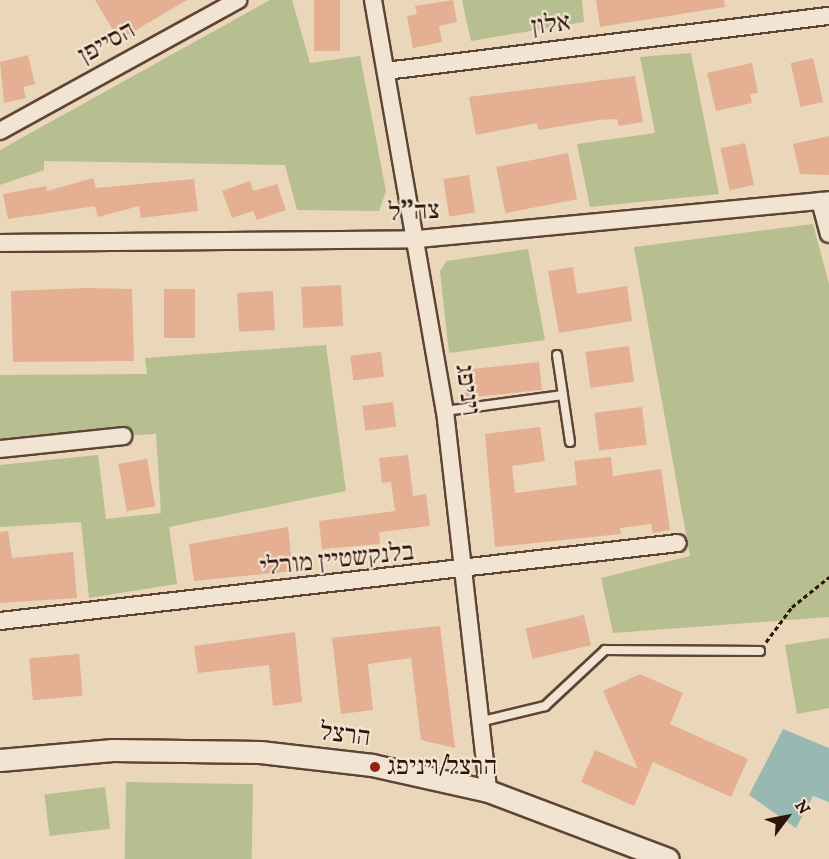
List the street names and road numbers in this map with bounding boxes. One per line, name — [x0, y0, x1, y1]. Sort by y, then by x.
street label: אלון — [530, 7, 572, 43]
street label: הסייפן — [73, 15, 141, 71]
street label: צה"ל — [387, 195, 441, 229]
street label: ויניפג — [448, 362, 486, 418]
street label: בלנקשטיין מורלי — [258, 536, 416, 584]
street label: הרצל — [318, 716, 372, 754]

